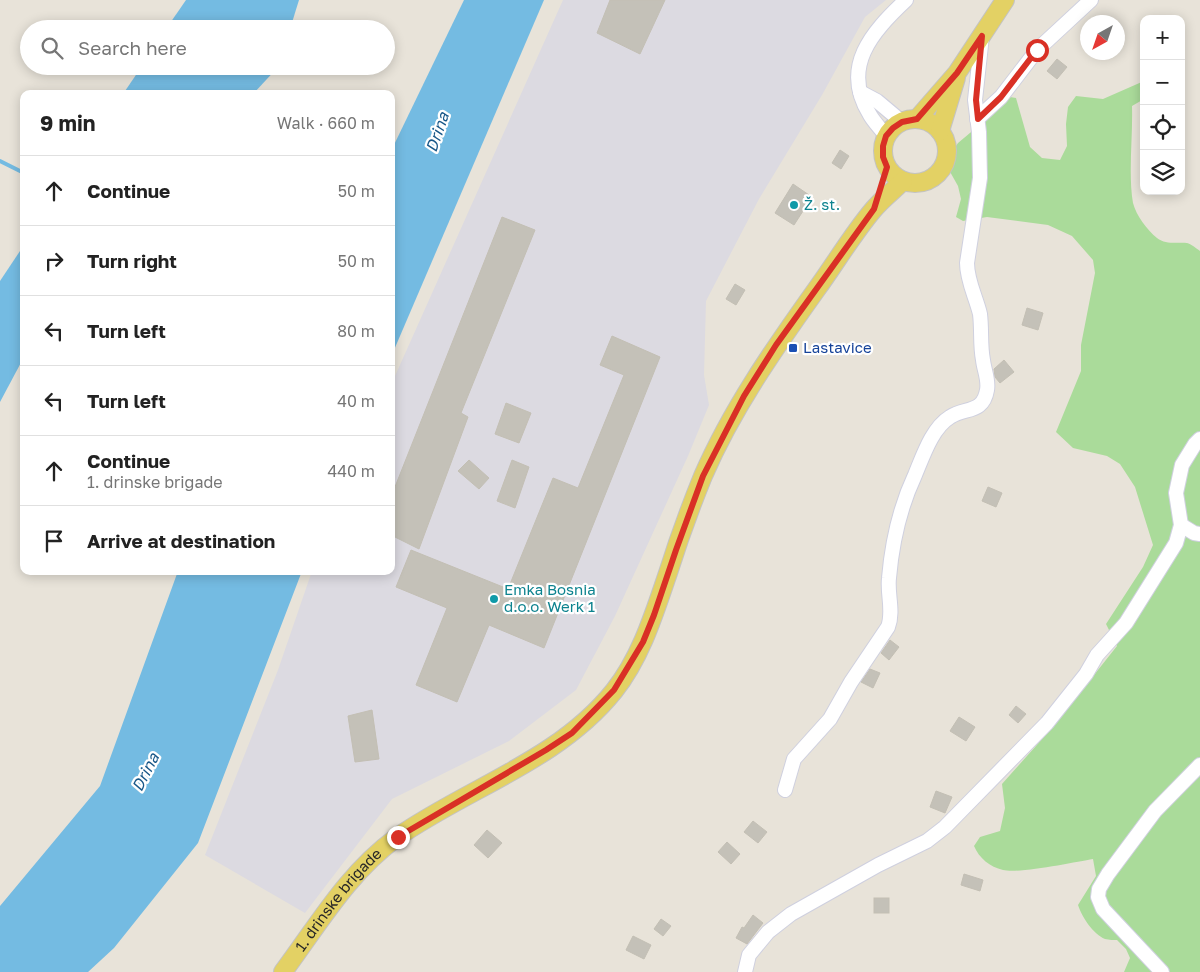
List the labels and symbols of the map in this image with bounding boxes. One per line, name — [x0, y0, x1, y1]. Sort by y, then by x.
north arrow — [1080, 15, 1125, 60]
route start — [1026, 39, 1049, 62]
water label: Drina — [421, 109, 453, 154]
place label: Ž. st. — [804, 195, 840, 213]
marker: Ž. st. — [788, 199, 800, 211]
place label: Lastavice — [803, 338, 872, 356]
marker: Lastavice — [787, 342, 799, 354]
place label: Emka Bosnia d.o.o. Werk 1 — [504, 580, 596, 615]
marker: Emka Bosnia d.o.o. Werk 1 — [488, 593, 500, 605]
water label: Drina — [127, 749, 164, 795]
route end — [387, 826, 410, 849]
street label: 1. drinske brigade — [291, 844, 385, 954]

